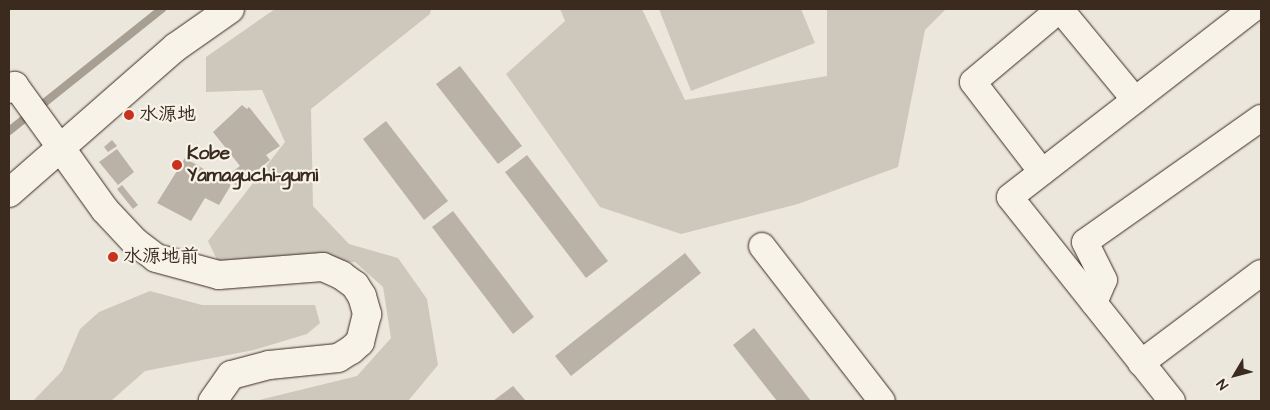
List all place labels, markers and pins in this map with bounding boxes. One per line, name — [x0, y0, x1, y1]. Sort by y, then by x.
place label: 水源地 — [139, 104, 196, 126]
marker: 水源地 — [123, 109, 135, 121]
place label: Kobe Yamaguchi-gumi — [187, 143, 318, 187]
marker: Kobe Yamaguchi-gumi — [171, 159, 183, 171]
place label: 水源地前 — [123, 246, 199, 268]
marker: 水源地前 — [107, 251, 119, 263]

